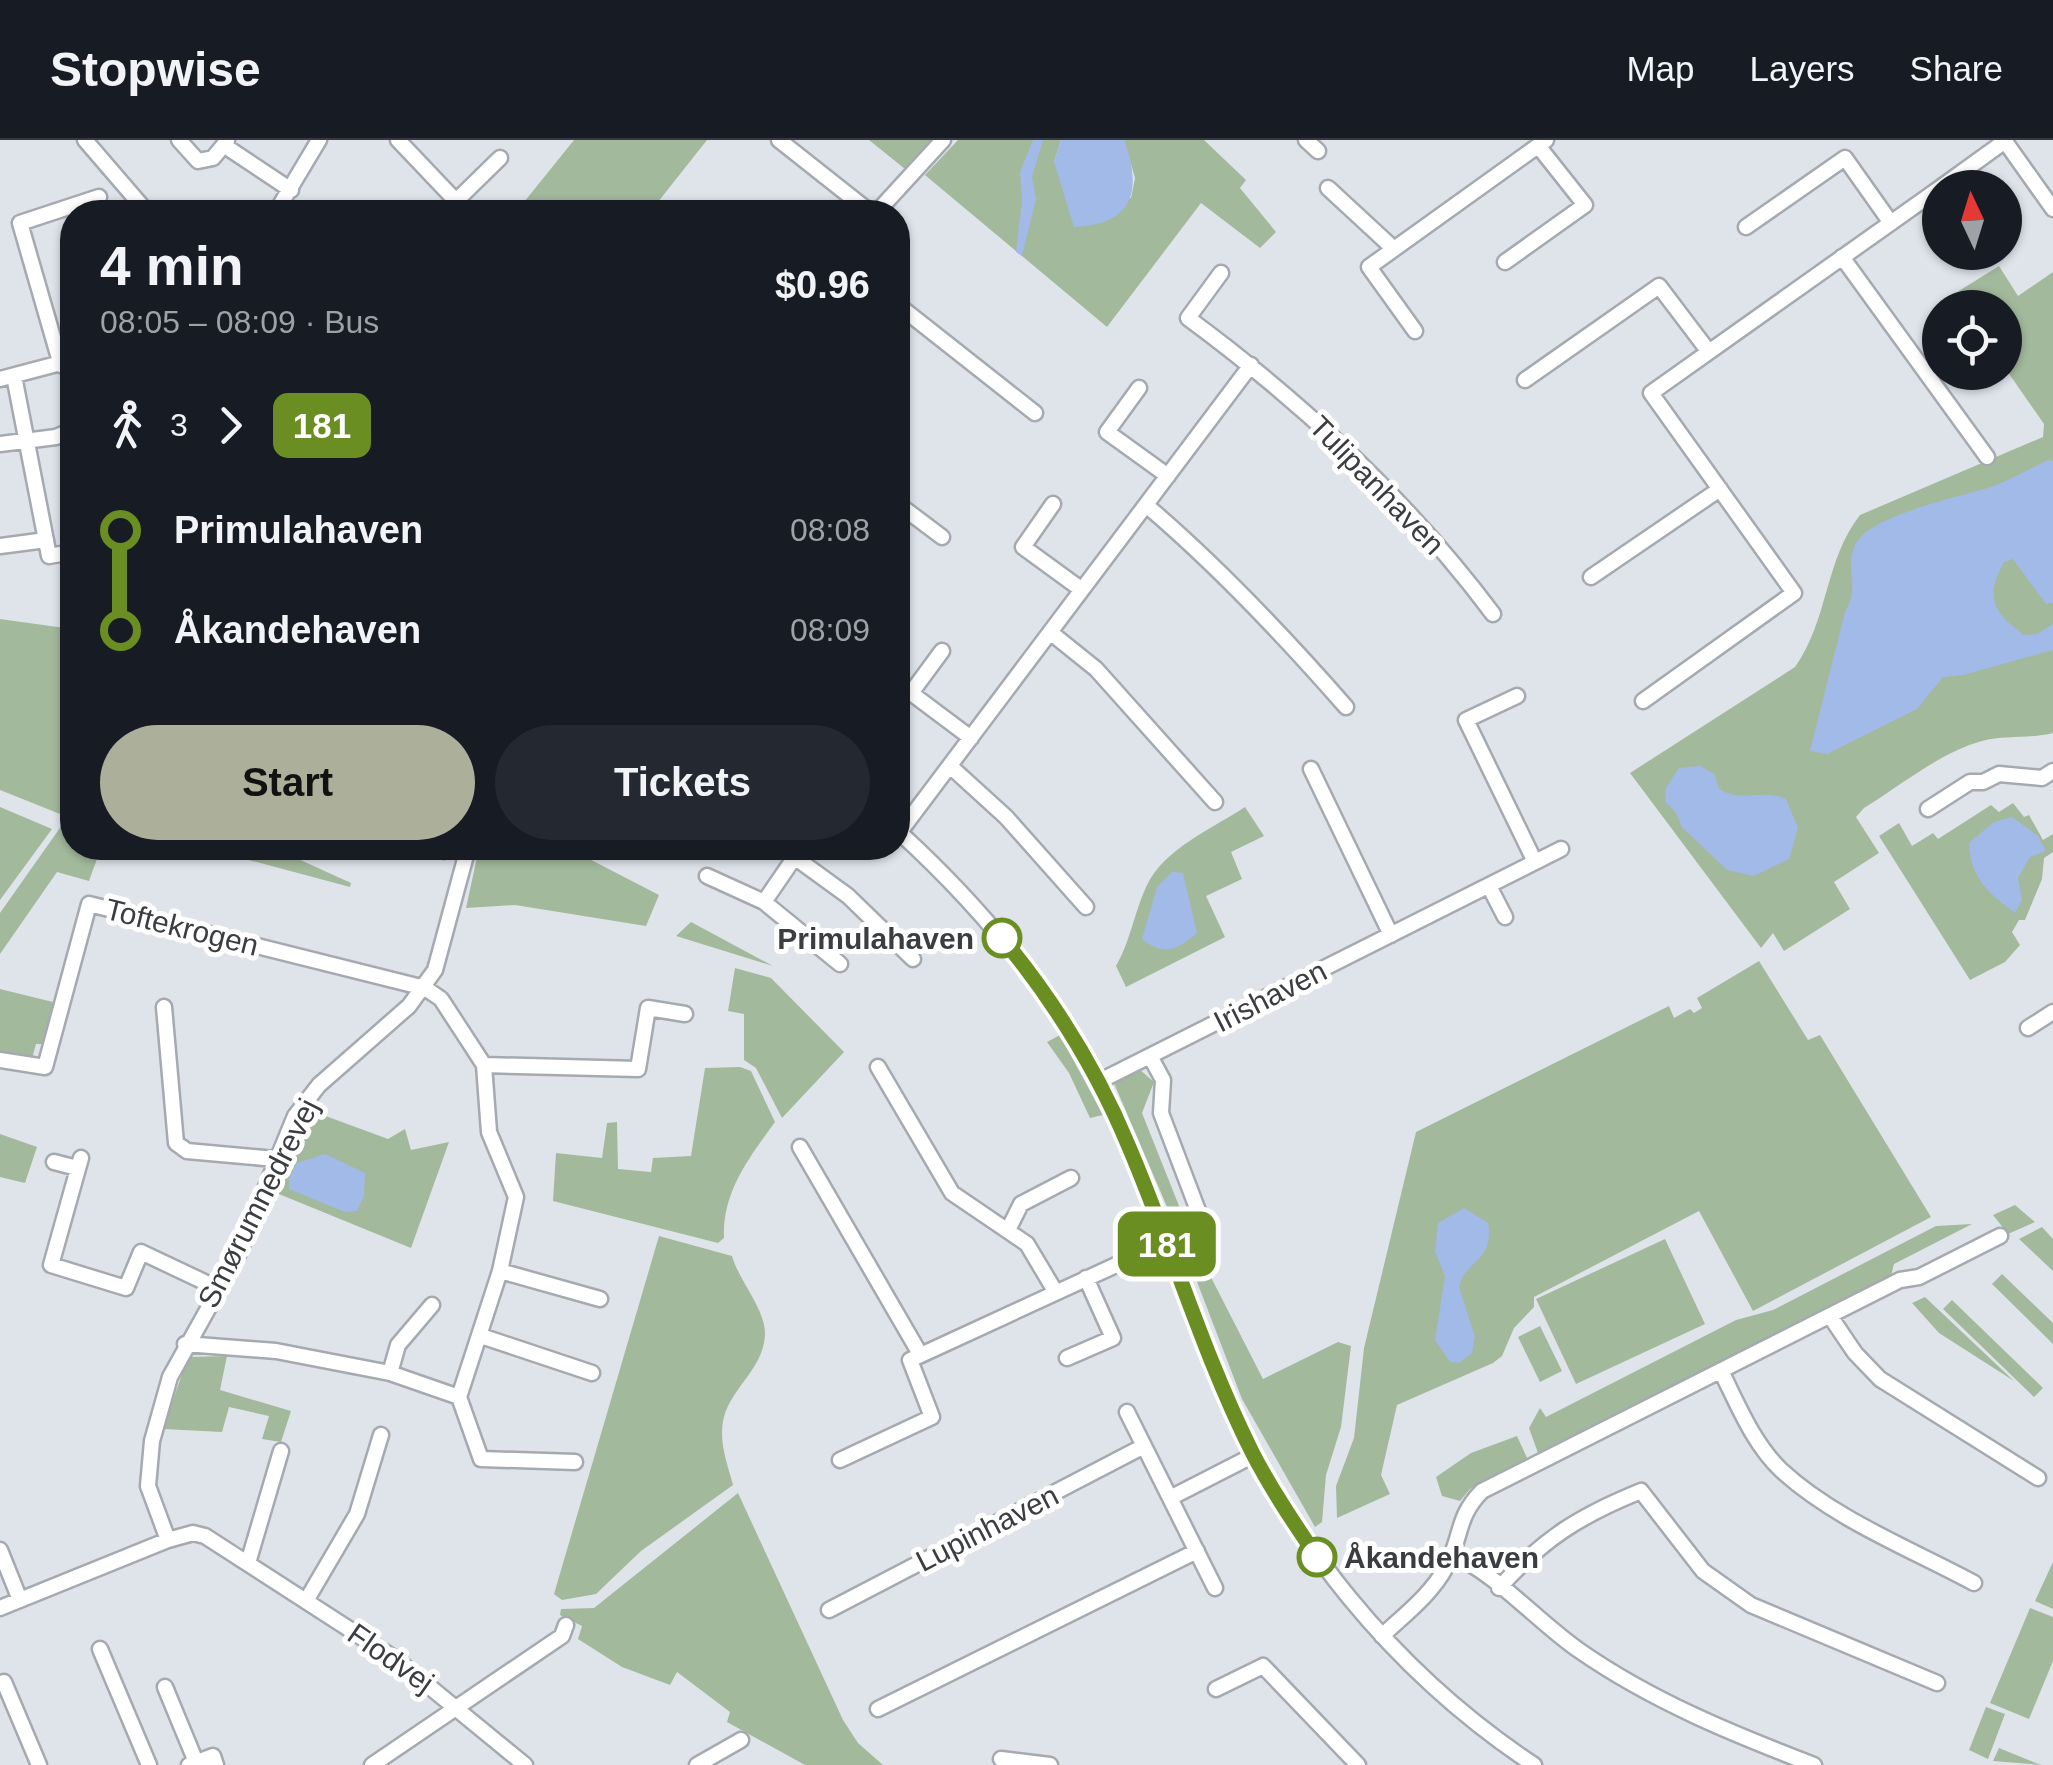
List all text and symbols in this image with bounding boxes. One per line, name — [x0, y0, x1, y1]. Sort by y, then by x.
text: Stopwise — [50, 43, 261, 96]
text: Map — [1626, 49, 1695, 88]
text: Layers — [1750, 49, 1855, 88]
text: Share — [1910, 49, 2003, 88]
north arrow — [1922, 170, 2022, 270]
map controls — [1922, 170, 2022, 390]
text: 4 min — [100, 235, 244, 297]
text: $0.96 — [775, 264, 870, 306]
button: locate — [1922, 290, 2022, 390]
text: 08:05 – 08:09 · Bus — [100, 304, 379, 340]
icon: walk — [100, 398, 155, 453]
icon: forward — [203, 398, 258, 453]
text: 181 — [293, 406, 351, 445]
text: 3 — [170, 407, 188, 443]
street label: Tulipanhaven — [1303, 409, 1451, 561]
text: Primulahaven — [174, 509, 423, 551]
text: 08:08 — [790, 512, 870, 548]
text: Åkandehaven — [174, 609, 421, 651]
text: 08:09 — [790, 612, 870, 648]
button: Start — [100, 725, 475, 840]
button: Tickets — [495, 725, 870, 840]
street label: Toftekrogen — [102, 892, 262, 962]
marker: Primulahaven — [983, 919, 1021, 957]
place label: Primulahaven — [777, 922, 974, 955]
street label: Irishaven — [1208, 954, 1332, 1038]
street label: Smørumnedrevej — [191, 1093, 325, 1313]
line badge: 181 — [1110, 1212, 1224, 1276]
text: 181 — [1138, 1225, 1196, 1264]
street label: Lupinhaven — [910, 1478, 1064, 1578]
marker: Åkandehaven — [1298, 1538, 1336, 1576]
place label: Åkandehaven — [1344, 1541, 1539, 1574]
street label: Flodvej — [342, 1617, 440, 1699]

